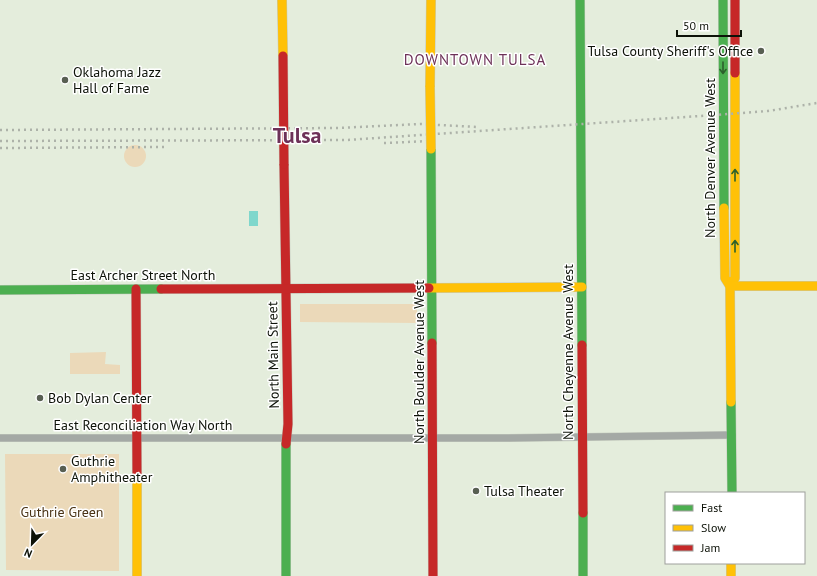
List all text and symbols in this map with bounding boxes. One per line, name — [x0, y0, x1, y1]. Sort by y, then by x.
scale bar — [677, 12, 741, 38]
text: 50 m — [683, 18, 709, 33]
place label: Tulsa County Sheriff's Office — [587, 42, 753, 60]
marker: Tulsa County Sheriff's Office — [756, 46, 766, 56]
district label: DOWNTOWN TULSA — [404, 50, 546, 69]
one-way arrow — [719, 61, 727, 74]
place label: Oklahoma Jazz Hall of Fame — [73, 63, 161, 97]
marker: Oklahoma Jazz Hall of Fame — [60, 75, 70, 85]
street label: North Denver Avenue West — [701, 78, 719, 238]
district label: Tulsa — [273, 121, 321, 149]
one-way arrow — [731, 169, 739, 182]
one-way arrow — [731, 240, 739, 253]
street label: North Cheyenne Avenue West — [559, 264, 577, 440]
street label: East Archer Street North — [71, 266, 215, 284]
street label: North Boulder Avenue West — [410, 280, 428, 444]
street label: North Main Street — [263, 301, 283, 409]
place label: Bob Dylan Center — [48, 389, 152, 407]
marker: Bob Dylan Center — [35, 393, 45, 403]
street label: East Reconciliation Way North — [54, 416, 232, 434]
place label: Guthrie Amphitheater — [71, 452, 153, 486]
marker: Guthrie Amphitheater — [58, 464, 68, 474]
place label: Tulsa Theater — [484, 482, 564, 500]
marker: Tulsa Theater — [471, 486, 481, 496]
legend — [665, 492, 805, 564]
text: Fast — [701, 500, 722, 515]
park label: Guthrie Green — [21, 503, 103, 521]
text: Slow — [701, 520, 726, 535]
north arrow — [12, 524, 52, 564]
text: Jam — [700, 540, 720, 555]
text: N — [22, 545, 34, 561]

